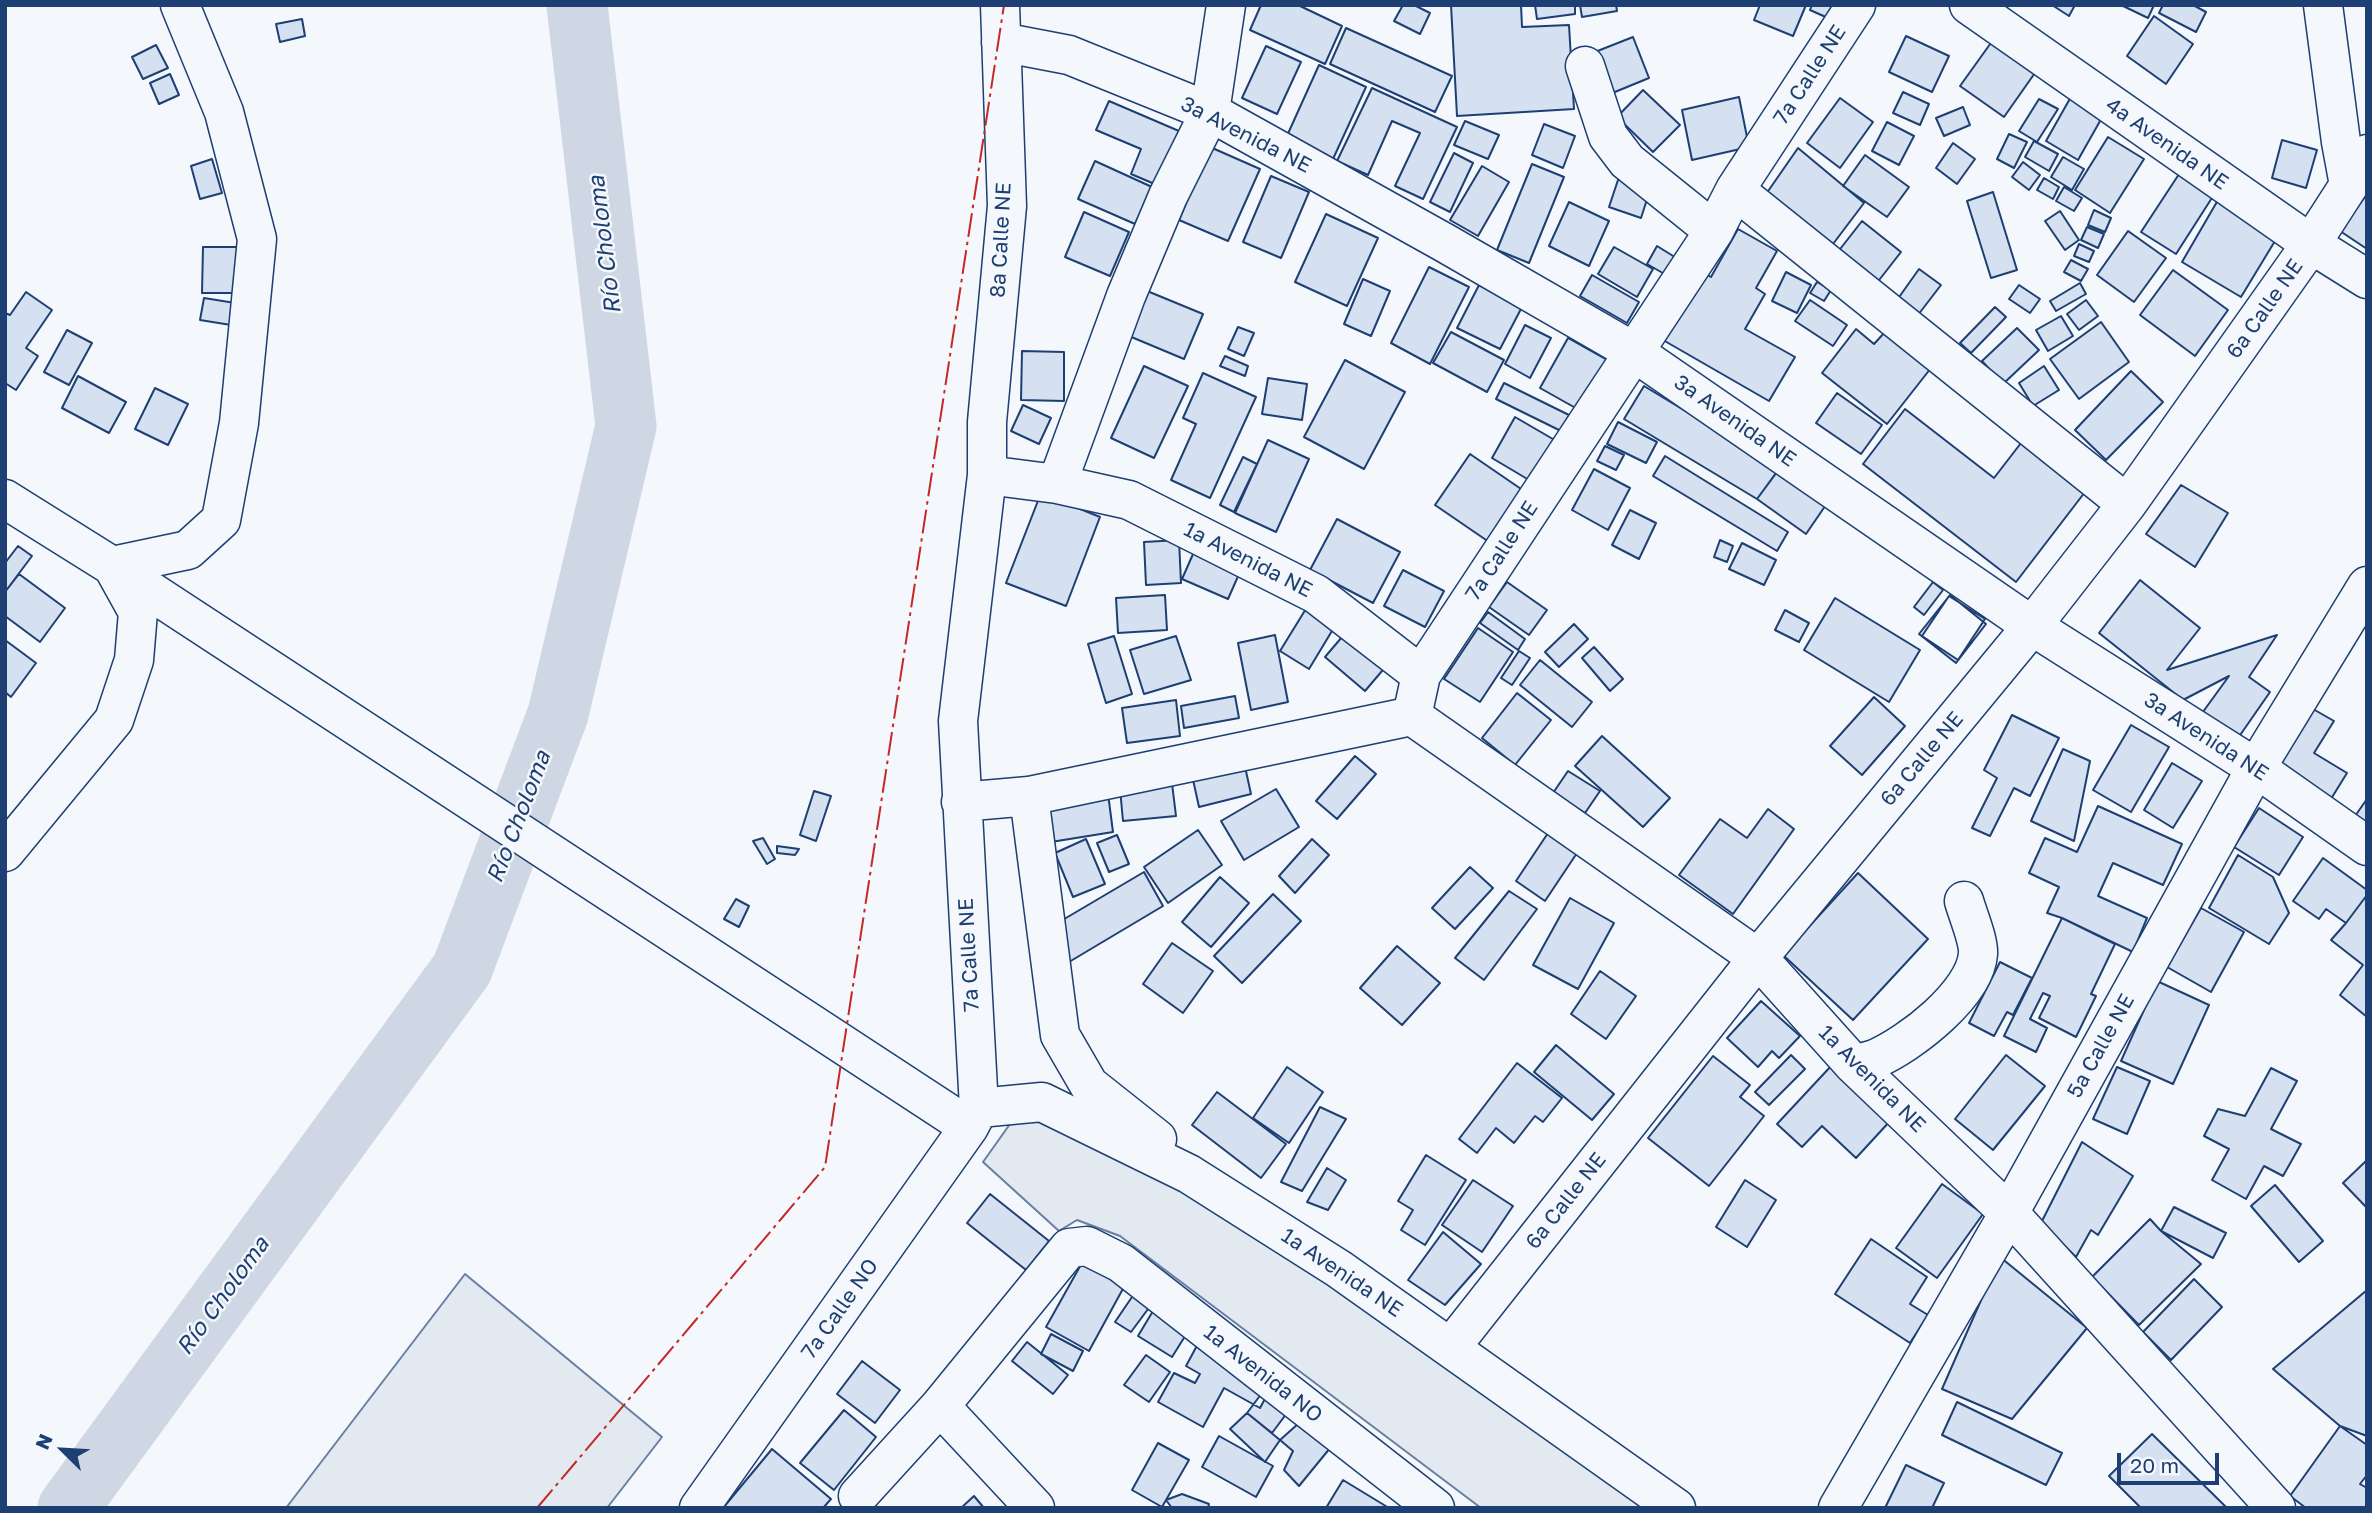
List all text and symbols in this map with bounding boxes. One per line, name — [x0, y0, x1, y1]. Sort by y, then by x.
street label: 7a Calle NE — [1768, 20, 1852, 130]
street label: 3a Avenida NE — [1177, 91, 1315, 179]
street label: 4a Avenida NE — [2101, 92, 2233, 196]
water label: Río Choloma — [583, 174, 627, 316]
street label: 8a Calle NE — [985, 182, 1017, 298]
street label: 6a Calle NE — [2222, 255, 2308, 363]
street label: 3a Avenida NE — [1669, 370, 1801, 472]
street label: 7a Calle NE — [1460, 496, 1544, 606]
street label: 1a Avenida NE — [1179, 517, 1317, 603]
street label: 3a Avenida NE — [2139, 687, 2273, 787]
street label: 6a Calle NE — [1875, 707, 1969, 811]
water label: Río Choloma — [481, 747, 557, 887]
street label: 7a Calle NE — [953, 898, 985, 1012]
street label: 5a Calle NE — [2062, 990, 2140, 1102]
street label: 1a Avenida NE — [1813, 1020, 1931, 1138]
street label: 6a Calle NE — [1521, 1148, 1611, 1254]
street label: 1a Avenida NE — [1277, 1223, 1407, 1323]
water label: Río Choloma — [171, 1232, 275, 1360]
street label: 7a Calle NO — [796, 1254, 884, 1364]
street label: 1a Avenida NO — [1199, 1320, 1327, 1428]
north arrow — [28, 1415, 98, 1485]
text: N — [30, 1430, 57, 1453]
scale bar — [2120, 1440, 2222, 1484]
text: 20 m — [2130, 1452, 2179, 1478]

